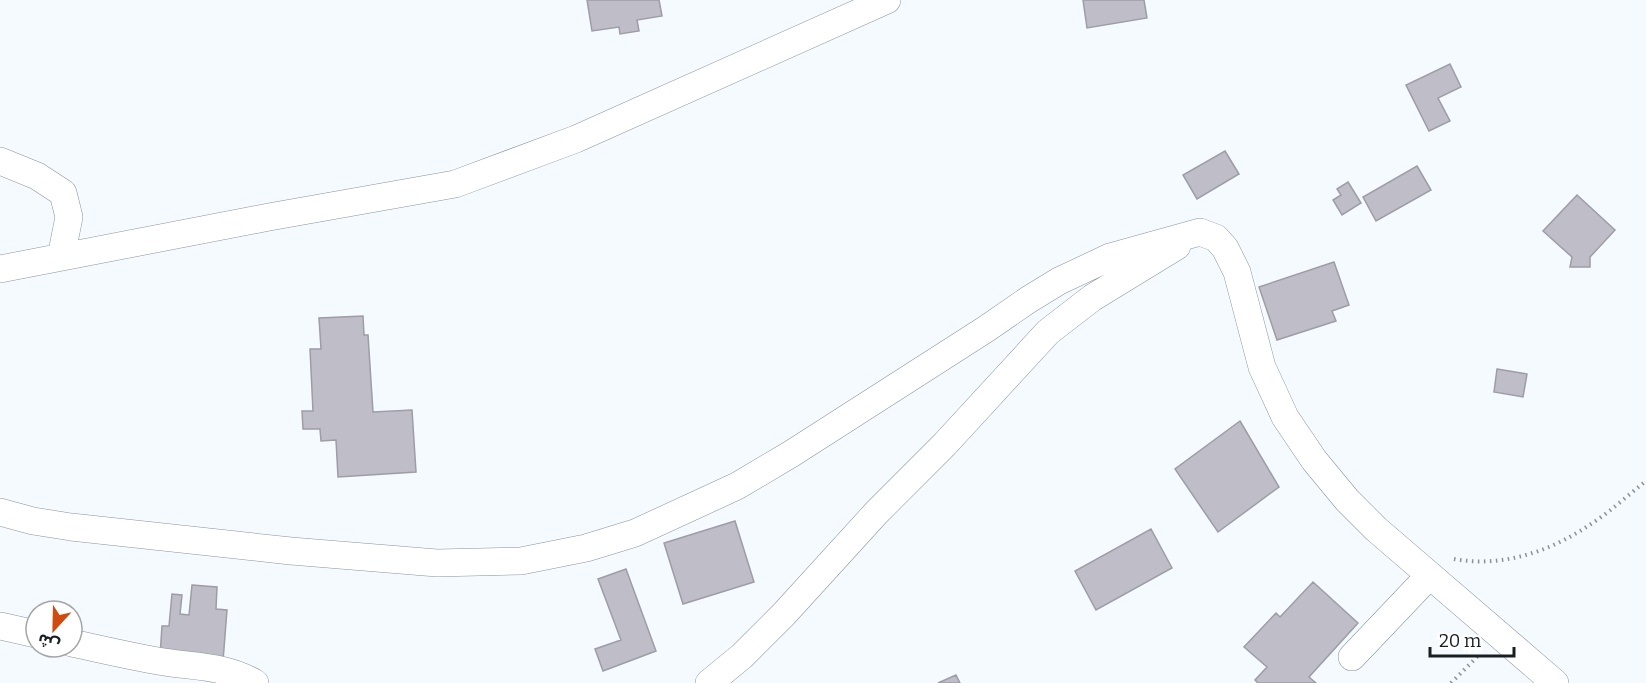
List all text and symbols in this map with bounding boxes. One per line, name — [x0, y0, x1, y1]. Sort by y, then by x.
north arrow — [24, 599, 84, 659]
scale bar — [1430, 620, 1514, 658]
text: ش — [35, 630, 62, 655]
text: 20 m — [1439, 630, 1481, 652]

